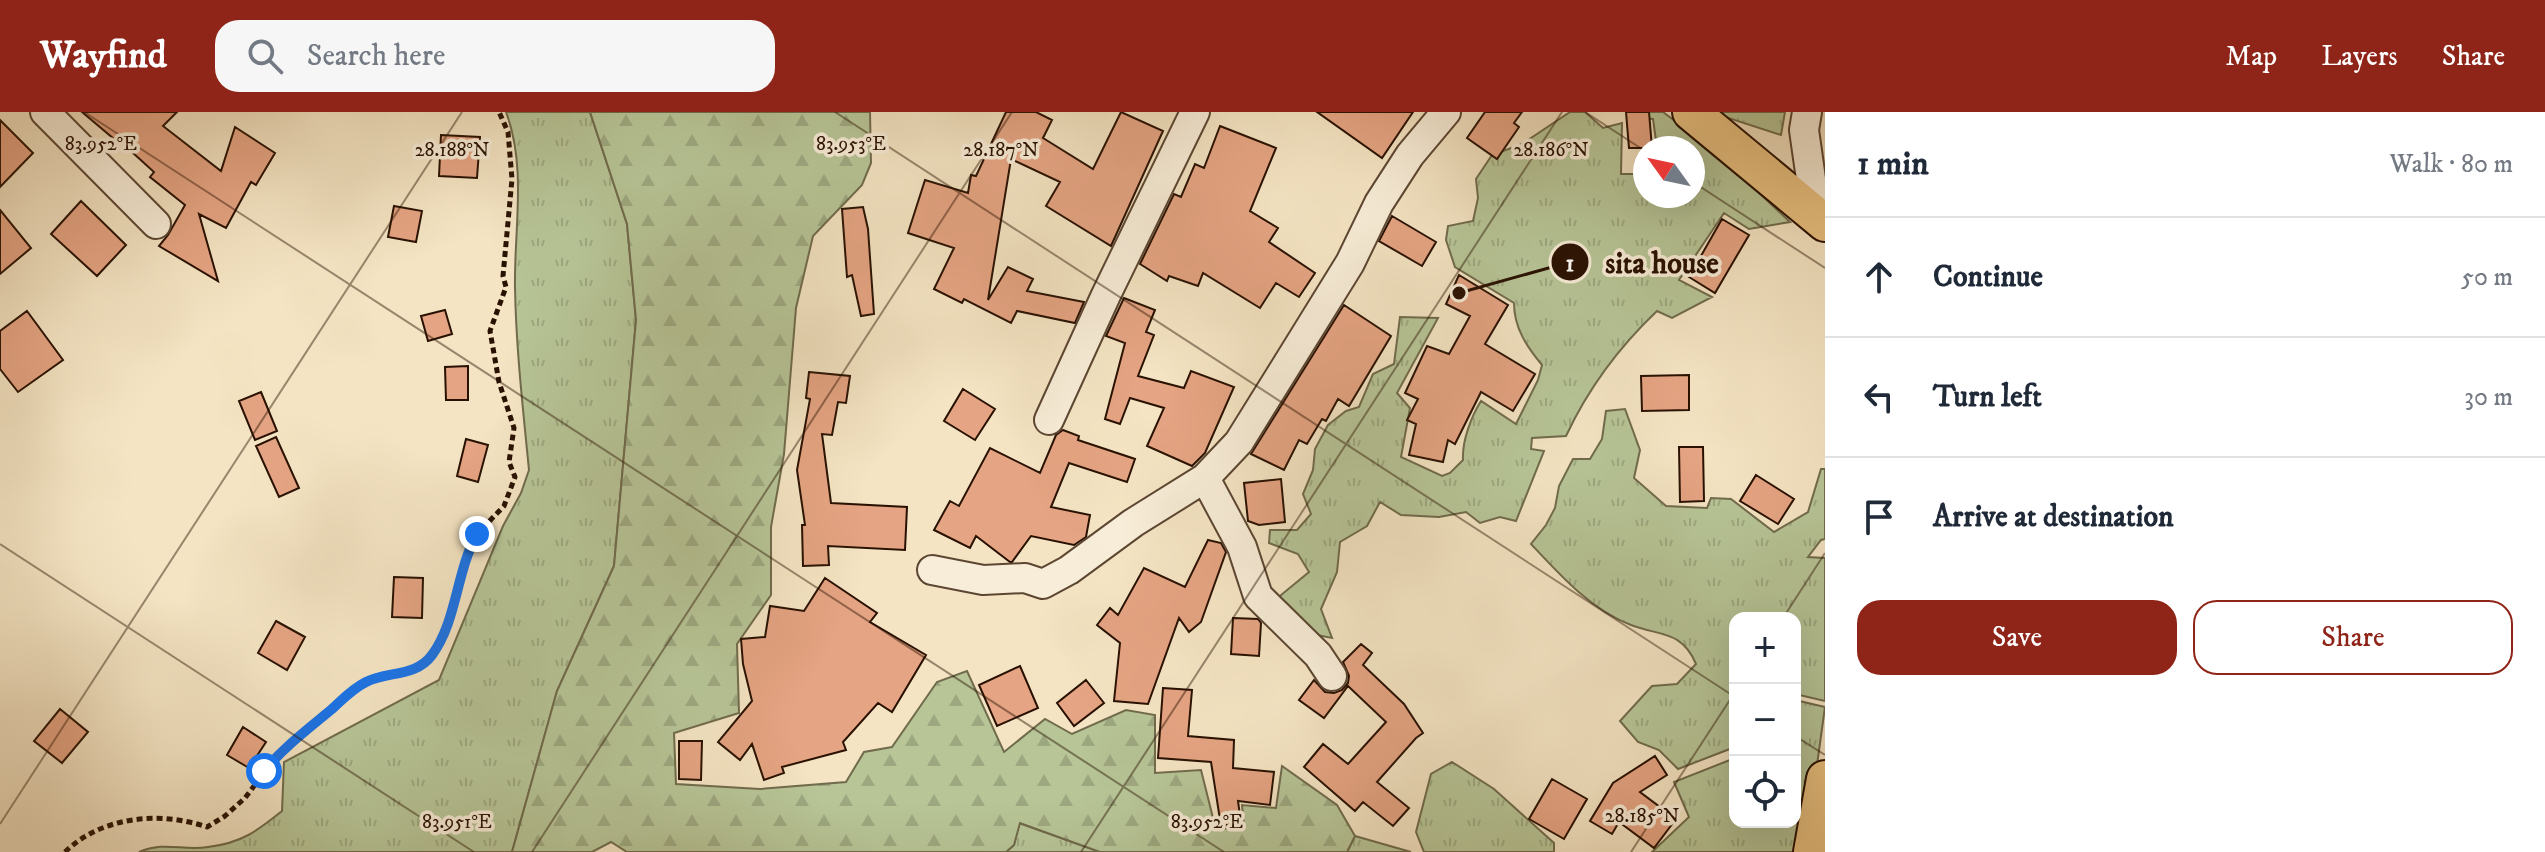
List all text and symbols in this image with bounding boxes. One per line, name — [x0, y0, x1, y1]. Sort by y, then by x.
search box — [215, 20, 775, 92]
text: Wayfind — [40, 32, 167, 80]
icon: search — [243, 34, 287, 78]
text: Search here — [307, 38, 445, 75]
text: Map — [2226, 39, 2277, 74]
text: Layers — [2321, 39, 2398, 74]
text: Share — [2442, 39, 2505, 74]
text: 83.952°E — [65, 132, 137, 157]
text: 83.953°E — [816, 132, 886, 157]
north arrow — [1633, 136, 1705, 208]
text: 28.188°N — [415, 138, 489, 163]
text: 28.187°N — [963, 138, 1039, 163]
text: 28.186°N — [1513, 138, 1589, 163]
text: 1 min — [1857, 143, 1929, 185]
text: Walk · 80 m — [2389, 148, 2513, 181]
callout: sita house — [1550, 235, 1735, 289]
text: sita house — [1605, 246, 1719, 283]
text: 1 — [1566, 249, 1575, 279]
icon: ahead — [1857, 255, 1901, 299]
text: Continue — [1933, 259, 2043, 296]
text: 50 m — [2461, 261, 2513, 294]
icon: left — [1857, 375, 1901, 419]
text: Turn left — [1933, 379, 2042, 416]
text: 30 m — [2464, 381, 2513, 414]
icon: arrive — [1857, 495, 1901, 539]
text: Arrive at destination — [1933, 499, 2174, 536]
route end — [459, 516, 495, 552]
button: Save — [1857, 600, 2177, 675]
button: Share — [2193, 600, 2513, 675]
map controls — [1729, 612, 1801, 828]
button: + — [1729, 612, 1801, 684]
button: − — [1729, 684, 1801, 756]
route start — [246, 753, 282, 789]
button: locate — [1729, 756, 1801, 828]
text: 28.185°N — [1605, 804, 1679, 829]
text: 83.951°E — [422, 810, 492, 835]
text: 83.952°E — [1171, 810, 1243, 835]

